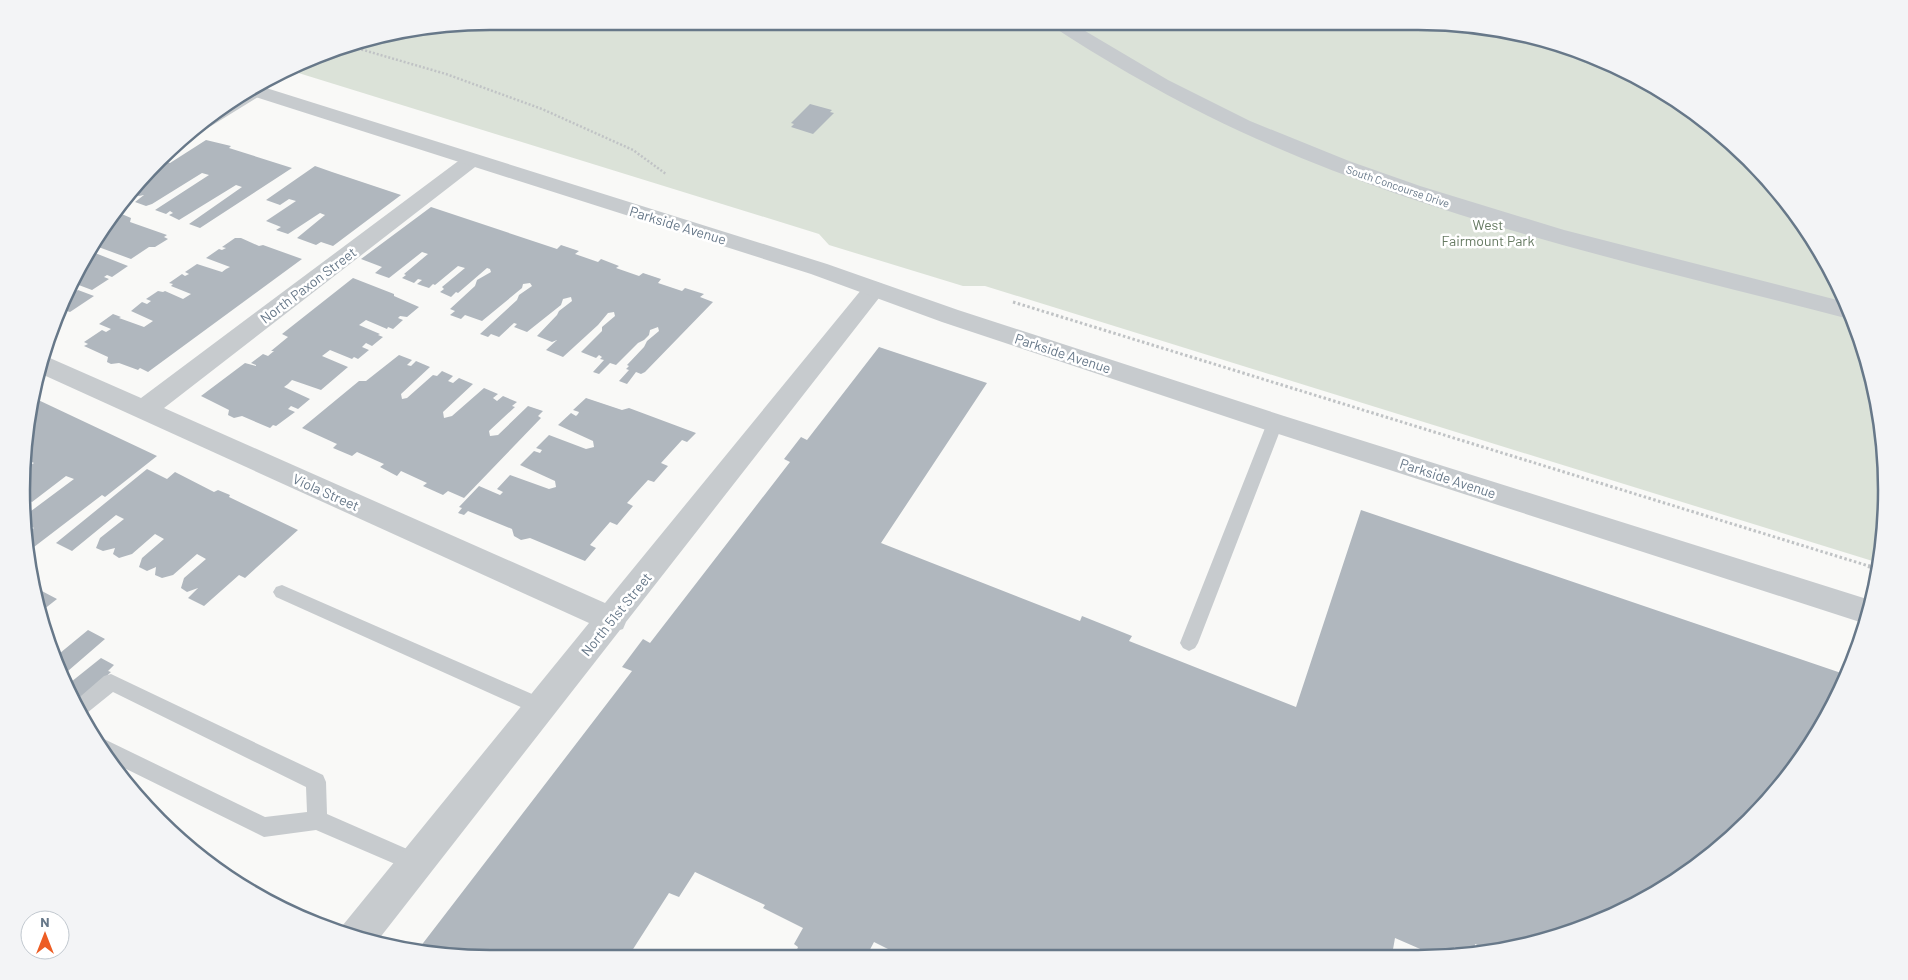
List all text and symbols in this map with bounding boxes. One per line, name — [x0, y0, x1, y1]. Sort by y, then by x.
street label: South Concourse Drive — [1345, 162, 1451, 210]
street label: Parkside Avenue — [628, 202, 728, 248]
park label: West Fairmount Park — [1442, 216, 1534, 249]
street label: North Paxon Street — [257, 243, 359, 327]
street label: Parkside Avenue — [1013, 329, 1113, 377]
street label: Parkside Avenue — [1398, 454, 1498, 502]
street label: Viola Street — [290, 470, 362, 514]
street label: North 51st Street — [577, 569, 655, 659]
north arrow — [20, 910, 70, 960]
text: N — [40, 913, 50, 930]

